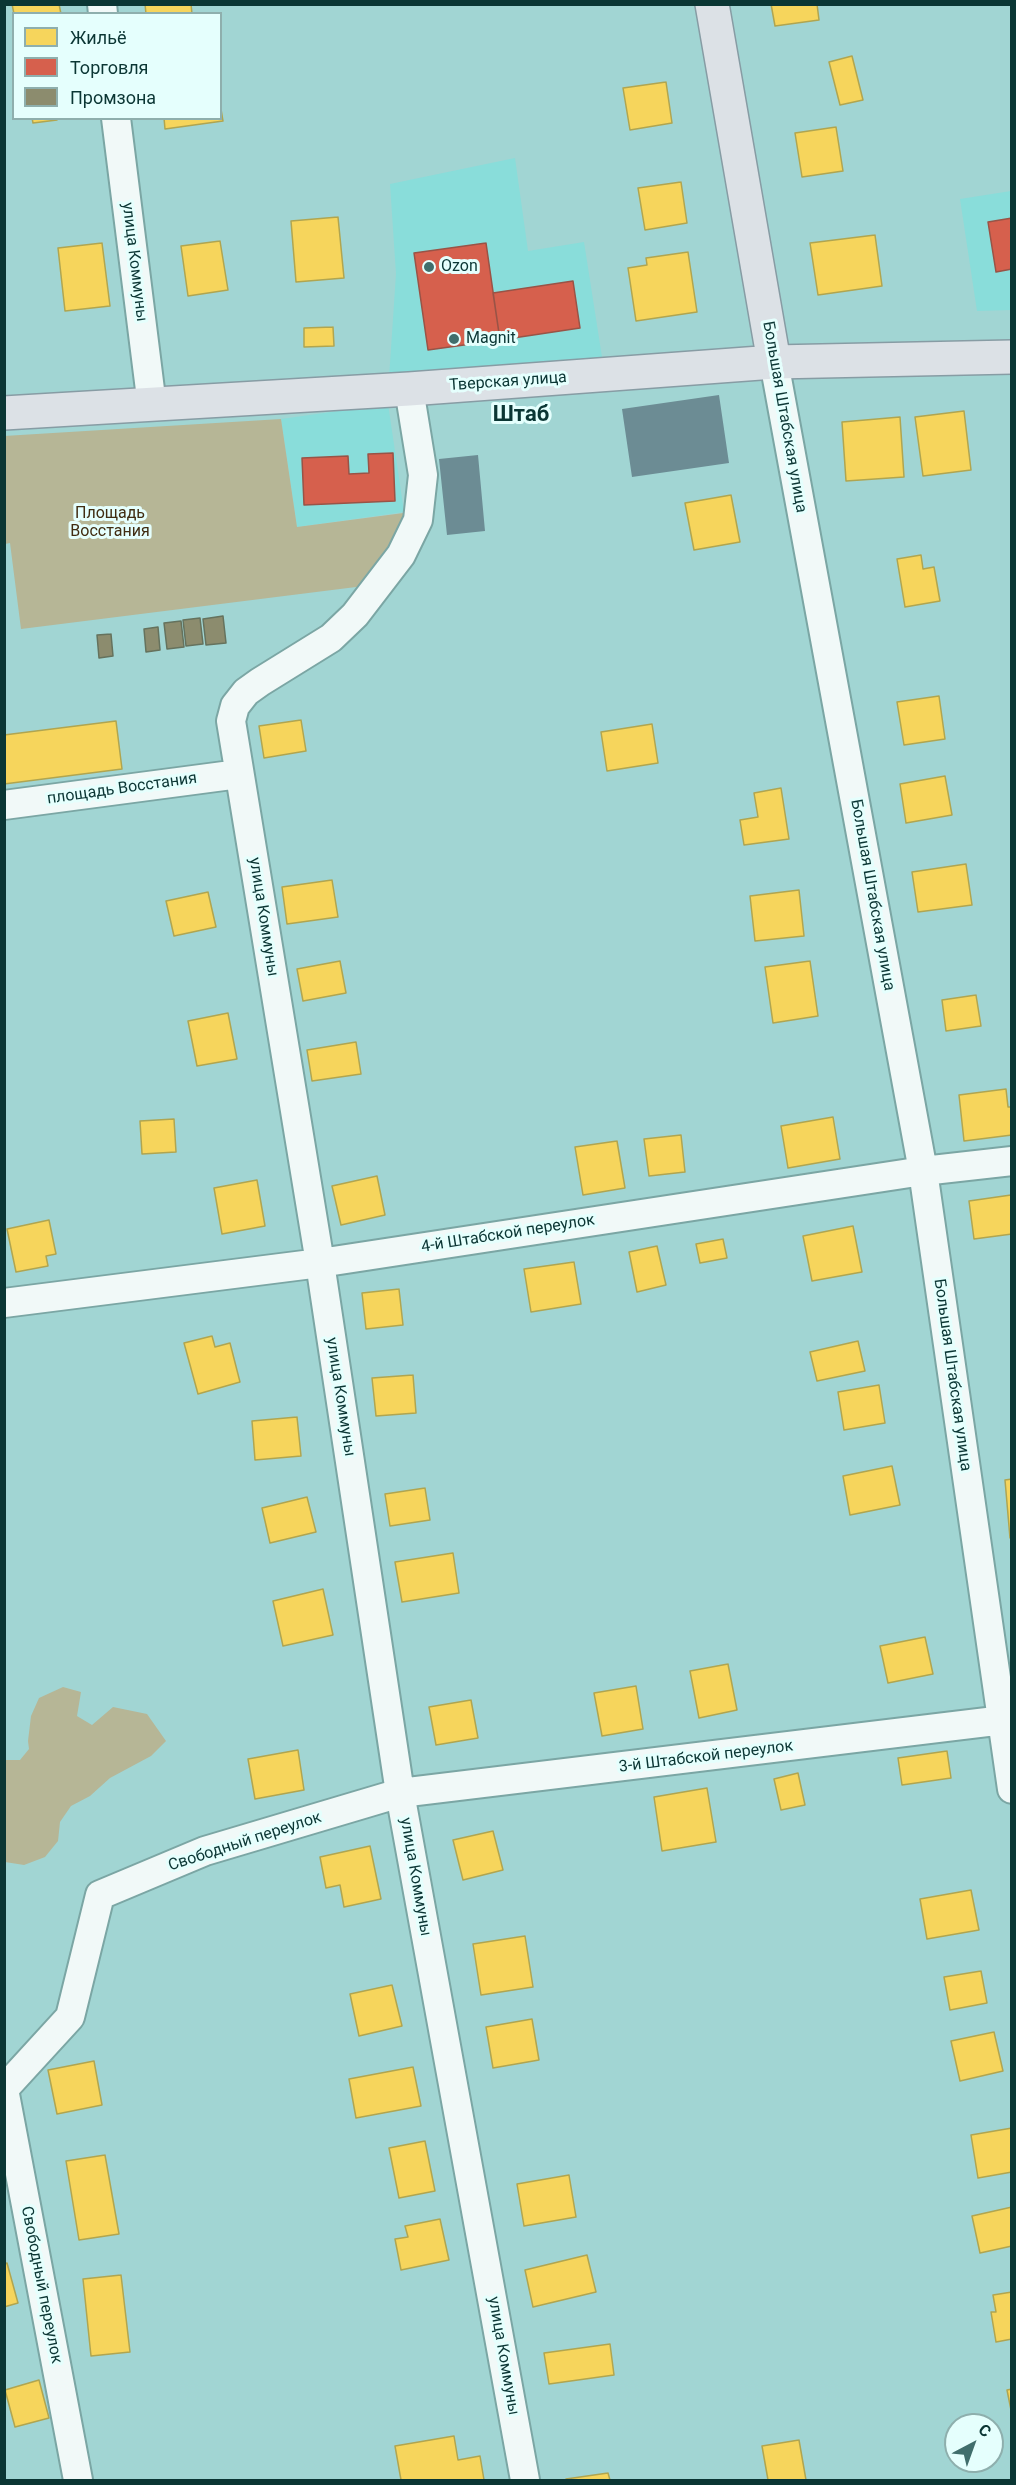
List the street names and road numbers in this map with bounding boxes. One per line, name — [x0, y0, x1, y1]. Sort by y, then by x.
street label: улица Коммуны — [117, 201, 151, 323]
street label: Большая Штабская улица — [758, 320, 810, 514]
street label: Тверская улица — [449, 368, 567, 396]
street label: площадь Восстания — [46, 769, 198, 809]
street label: Большая Штабская улица — [846, 798, 898, 992]
street label: улица Коммуны — [244, 856, 282, 978]
street label: 4-й Штабской переулок — [420, 1211, 596, 1257]
street label: Большая Штабская улица — [929, 1278, 975, 1472]
street label: улица Коммуны — [321, 1336, 359, 1458]
street label: 3-й Штабской переулок — [618, 1737, 794, 1777]
street label: Свободный переулок — [166, 1808, 324, 1876]
street label: улица Коммуны — [395, 1816, 435, 1938]
street label: Свободный переулок — [16, 2205, 66, 2365]
street label: улица Коммуны — [483, 2295, 523, 2417]

